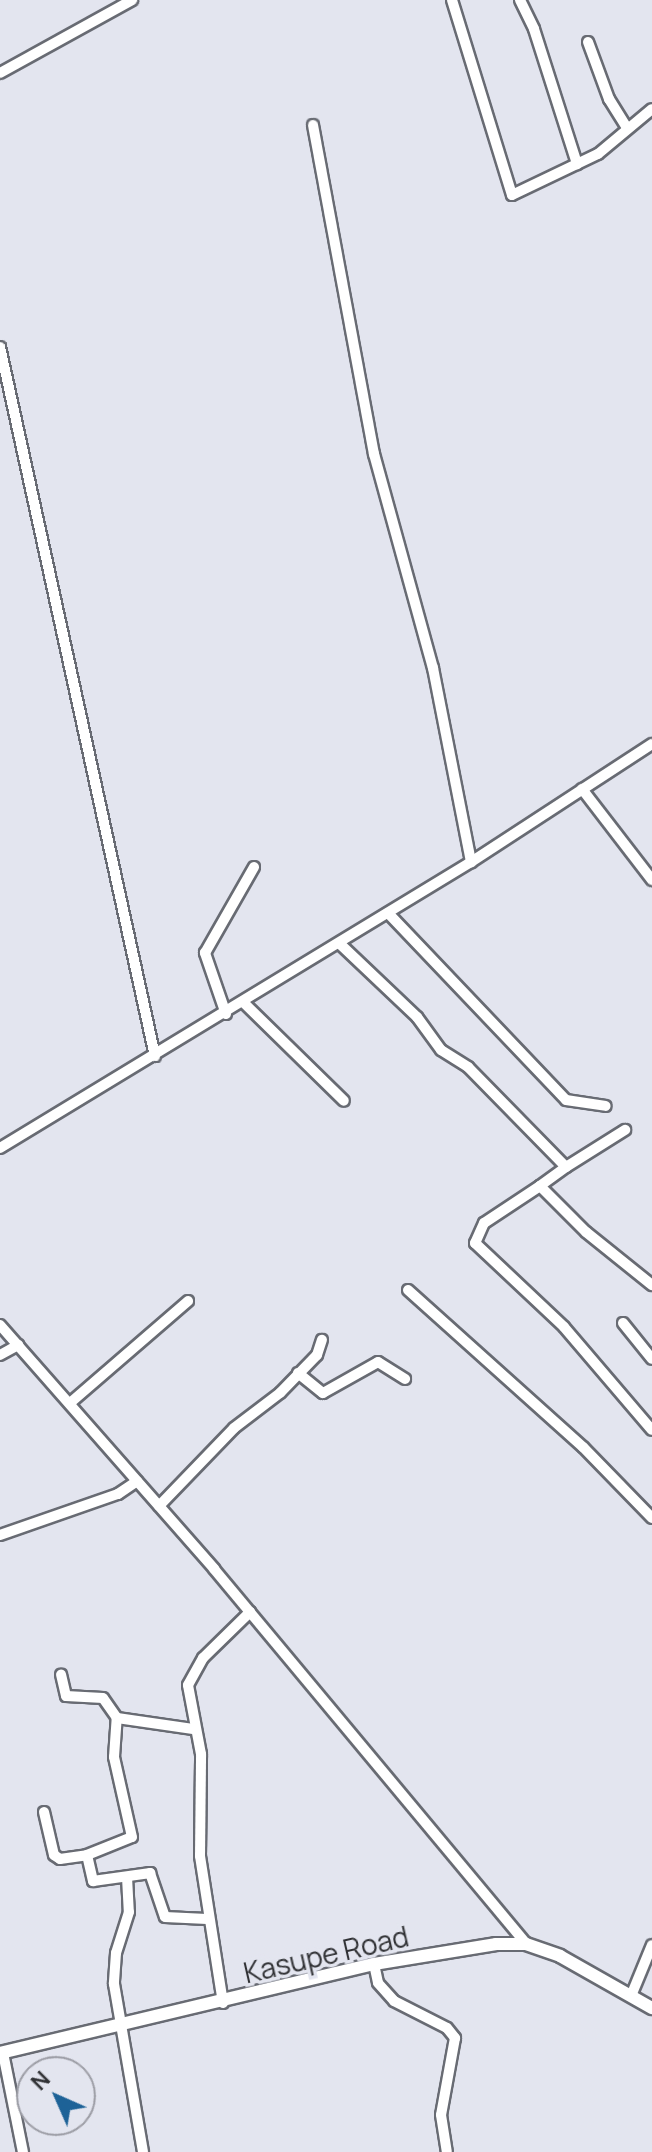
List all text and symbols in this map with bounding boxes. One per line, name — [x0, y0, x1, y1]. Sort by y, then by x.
street label: Kasupe Road — [240, 1919, 412, 1989]
north arrow — [16, 2056, 96, 2136]
text: N — [24, 2064, 57, 2097]

